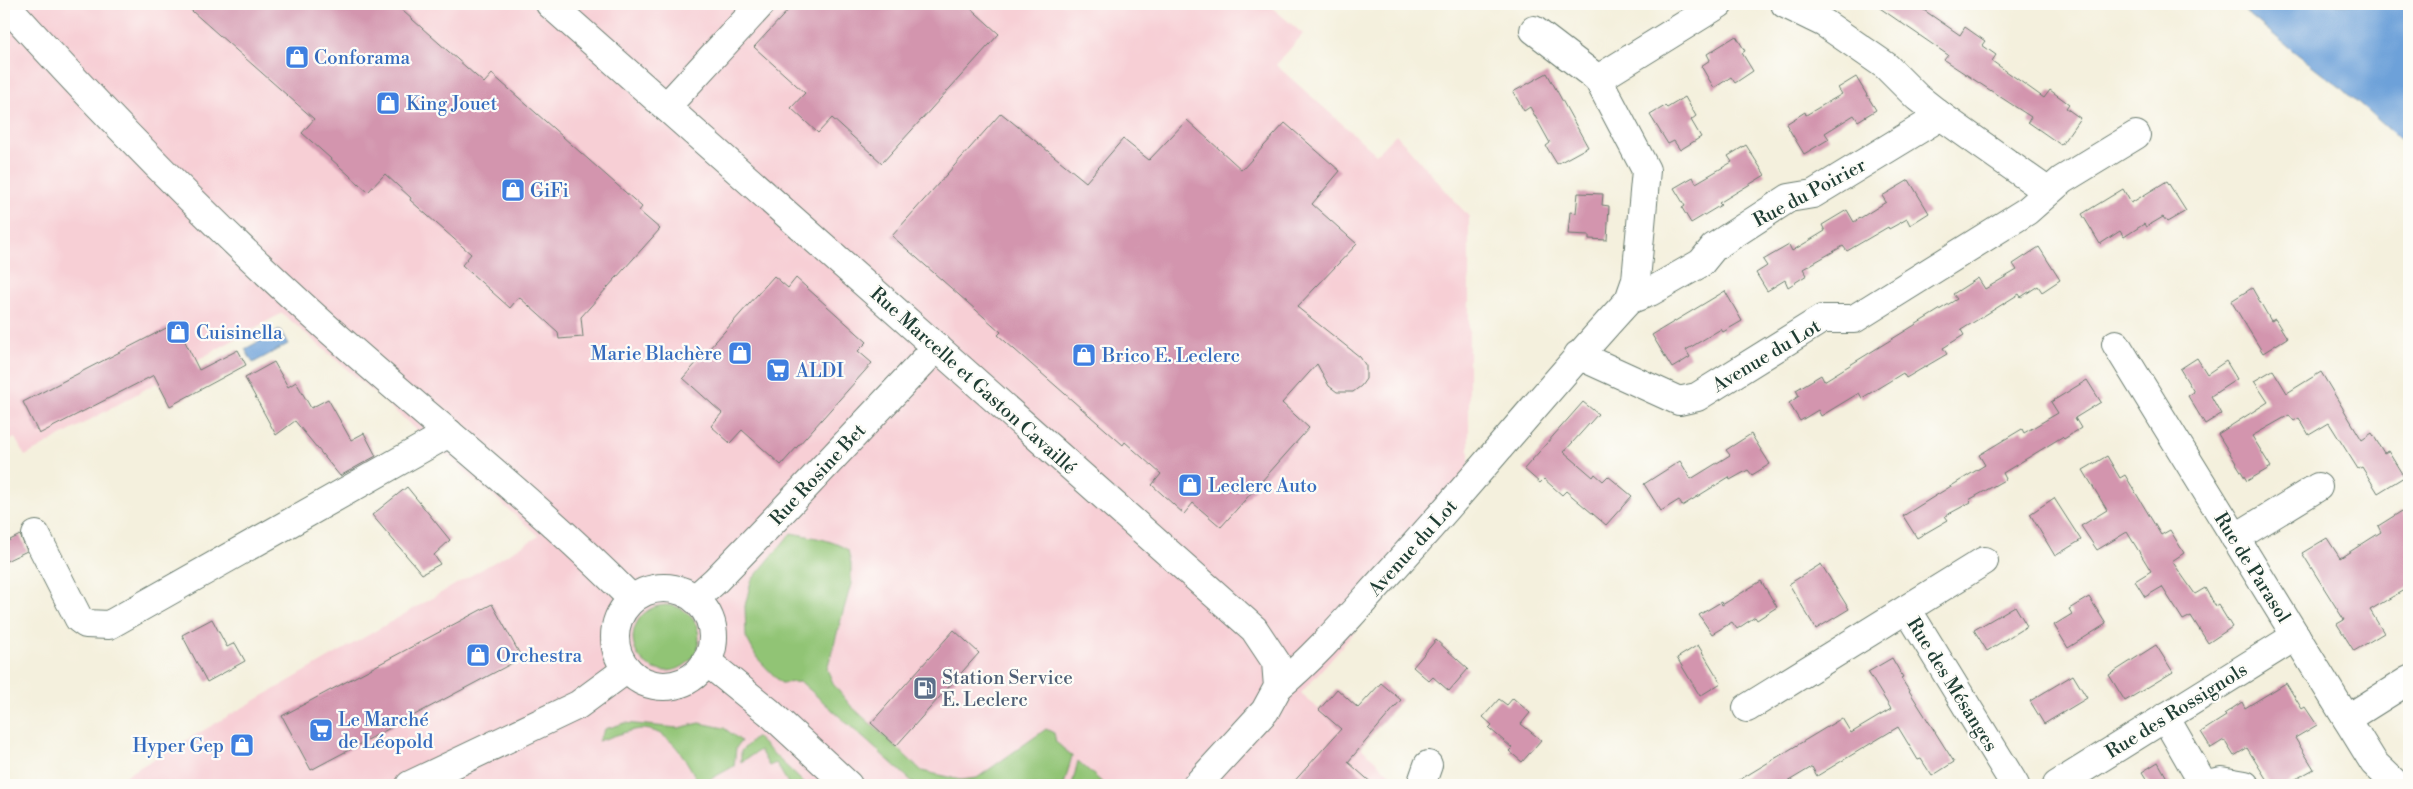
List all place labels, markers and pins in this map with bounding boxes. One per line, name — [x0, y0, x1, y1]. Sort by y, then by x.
shop icon: Conforama — [284, 44, 310, 70]
place label: Conforama — [314, 46, 411, 70]
shop icon: King Jouet — [375, 90, 401, 116]
place label: King Jouet — [406, 92, 497, 116]
shop icon: GiFi — [500, 177, 526, 203]
place label: GiFi — [530, 179, 569, 203]
shop icon: Cuisinella — [165, 319, 191, 345]
place label: Cuisinella — [196, 321, 283, 345]
shop icon: Marie Blachère — [727, 340, 753, 366]
place label: Marie Blachère — [591, 342, 722, 366]
shop icon: Brico E. Leclerc — [1071, 342, 1097, 368]
place label: Brico E. Leclerc — [1101, 344, 1240, 368]
supermarket icon: ALDI — [765, 357, 791, 383]
place label: ALDI — [795, 359, 844, 383]
shop icon: Leclerc Auto — [1177, 472, 1203, 498]
place label: Leclerc Auto — [1208, 474, 1317, 498]
shop icon: Orchestra — [465, 642, 491, 668]
place label: Orchestra — [496, 644, 583, 668]
place label: Station Service E. Leclerc — [942, 666, 1073, 712]
fuel station icon: Station Service E. Leclerc — [912, 675, 938, 701]
place label: Le Marché de Léopold — [338, 708, 433, 754]
supermarket icon: Le Marché de Léopold — [308, 717, 334, 743]
shop icon: Hyper Gep — [229, 732, 255, 758]
place label: Hyper Gep — [132, 734, 224, 758]

